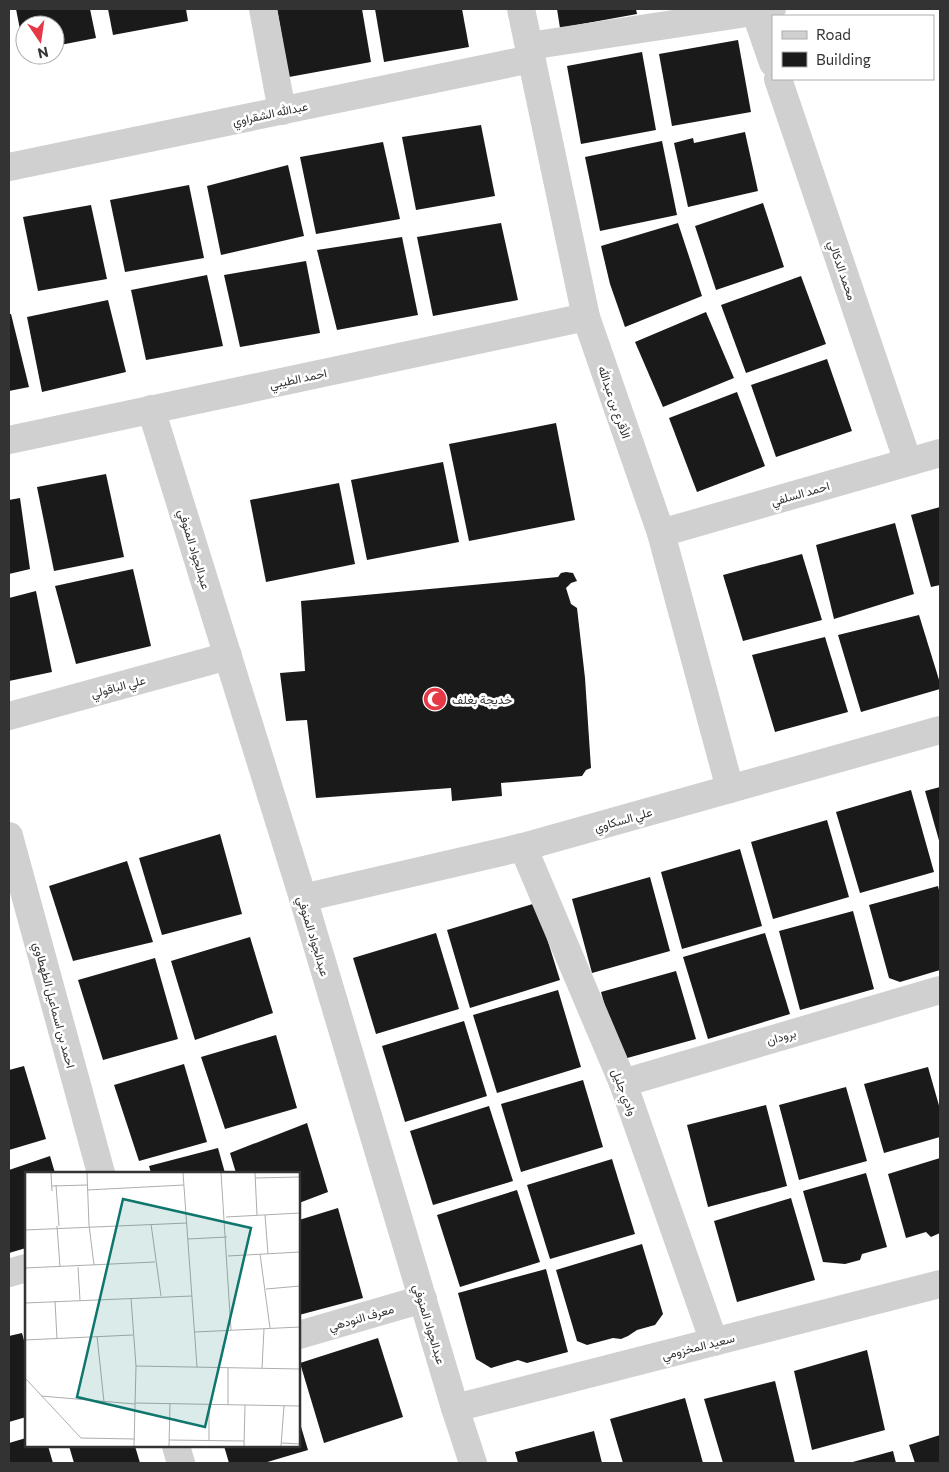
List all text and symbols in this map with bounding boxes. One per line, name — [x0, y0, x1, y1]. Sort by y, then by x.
north arrow — [15, 15, 65, 65]
legend — [772, 15, 934, 80]
text: Road — [816, 25, 851, 43]
text: N — [36, 44, 50, 63]
text: Building — [816, 50, 871, 68]
street label: عبدالله الشقراوي — [231, 98, 310, 132]
street label: محمد الدكالي — [822, 238, 860, 303]
street label: الأقرع بن عبدالله — [593, 364, 634, 441]
street label: احمد الطيبي — [268, 365, 329, 395]
street label: احمد السلفي — [769, 478, 832, 512]
street label: عبدالجواد المنوفي — [172, 507, 214, 592]
street label: علي الباقولي — [89, 672, 148, 704]
mosque icon: خديجة بغلف — [422, 686, 448, 712]
place label: خديجة بغلف — [452, 692, 512, 707]
street label: علي السكاوي — [592, 804, 655, 838]
street label: عبدالجواد المنوفي — [291, 894, 333, 979]
street label: احمد بن اسماعيل الطهطاوي — [28, 940, 79, 1071]
street label: برودان — [765, 1025, 798, 1049]
street label: وادي جليل — [606, 1066, 640, 1119]
inset map — [25, 1172, 300, 1447]
street label: عبدالجواد المنوفي — [407, 1282, 449, 1367]
street label: معرف النودهي — [327, 1301, 396, 1337]
street label: سعيد المخزومي — [660, 1330, 737, 1366]

